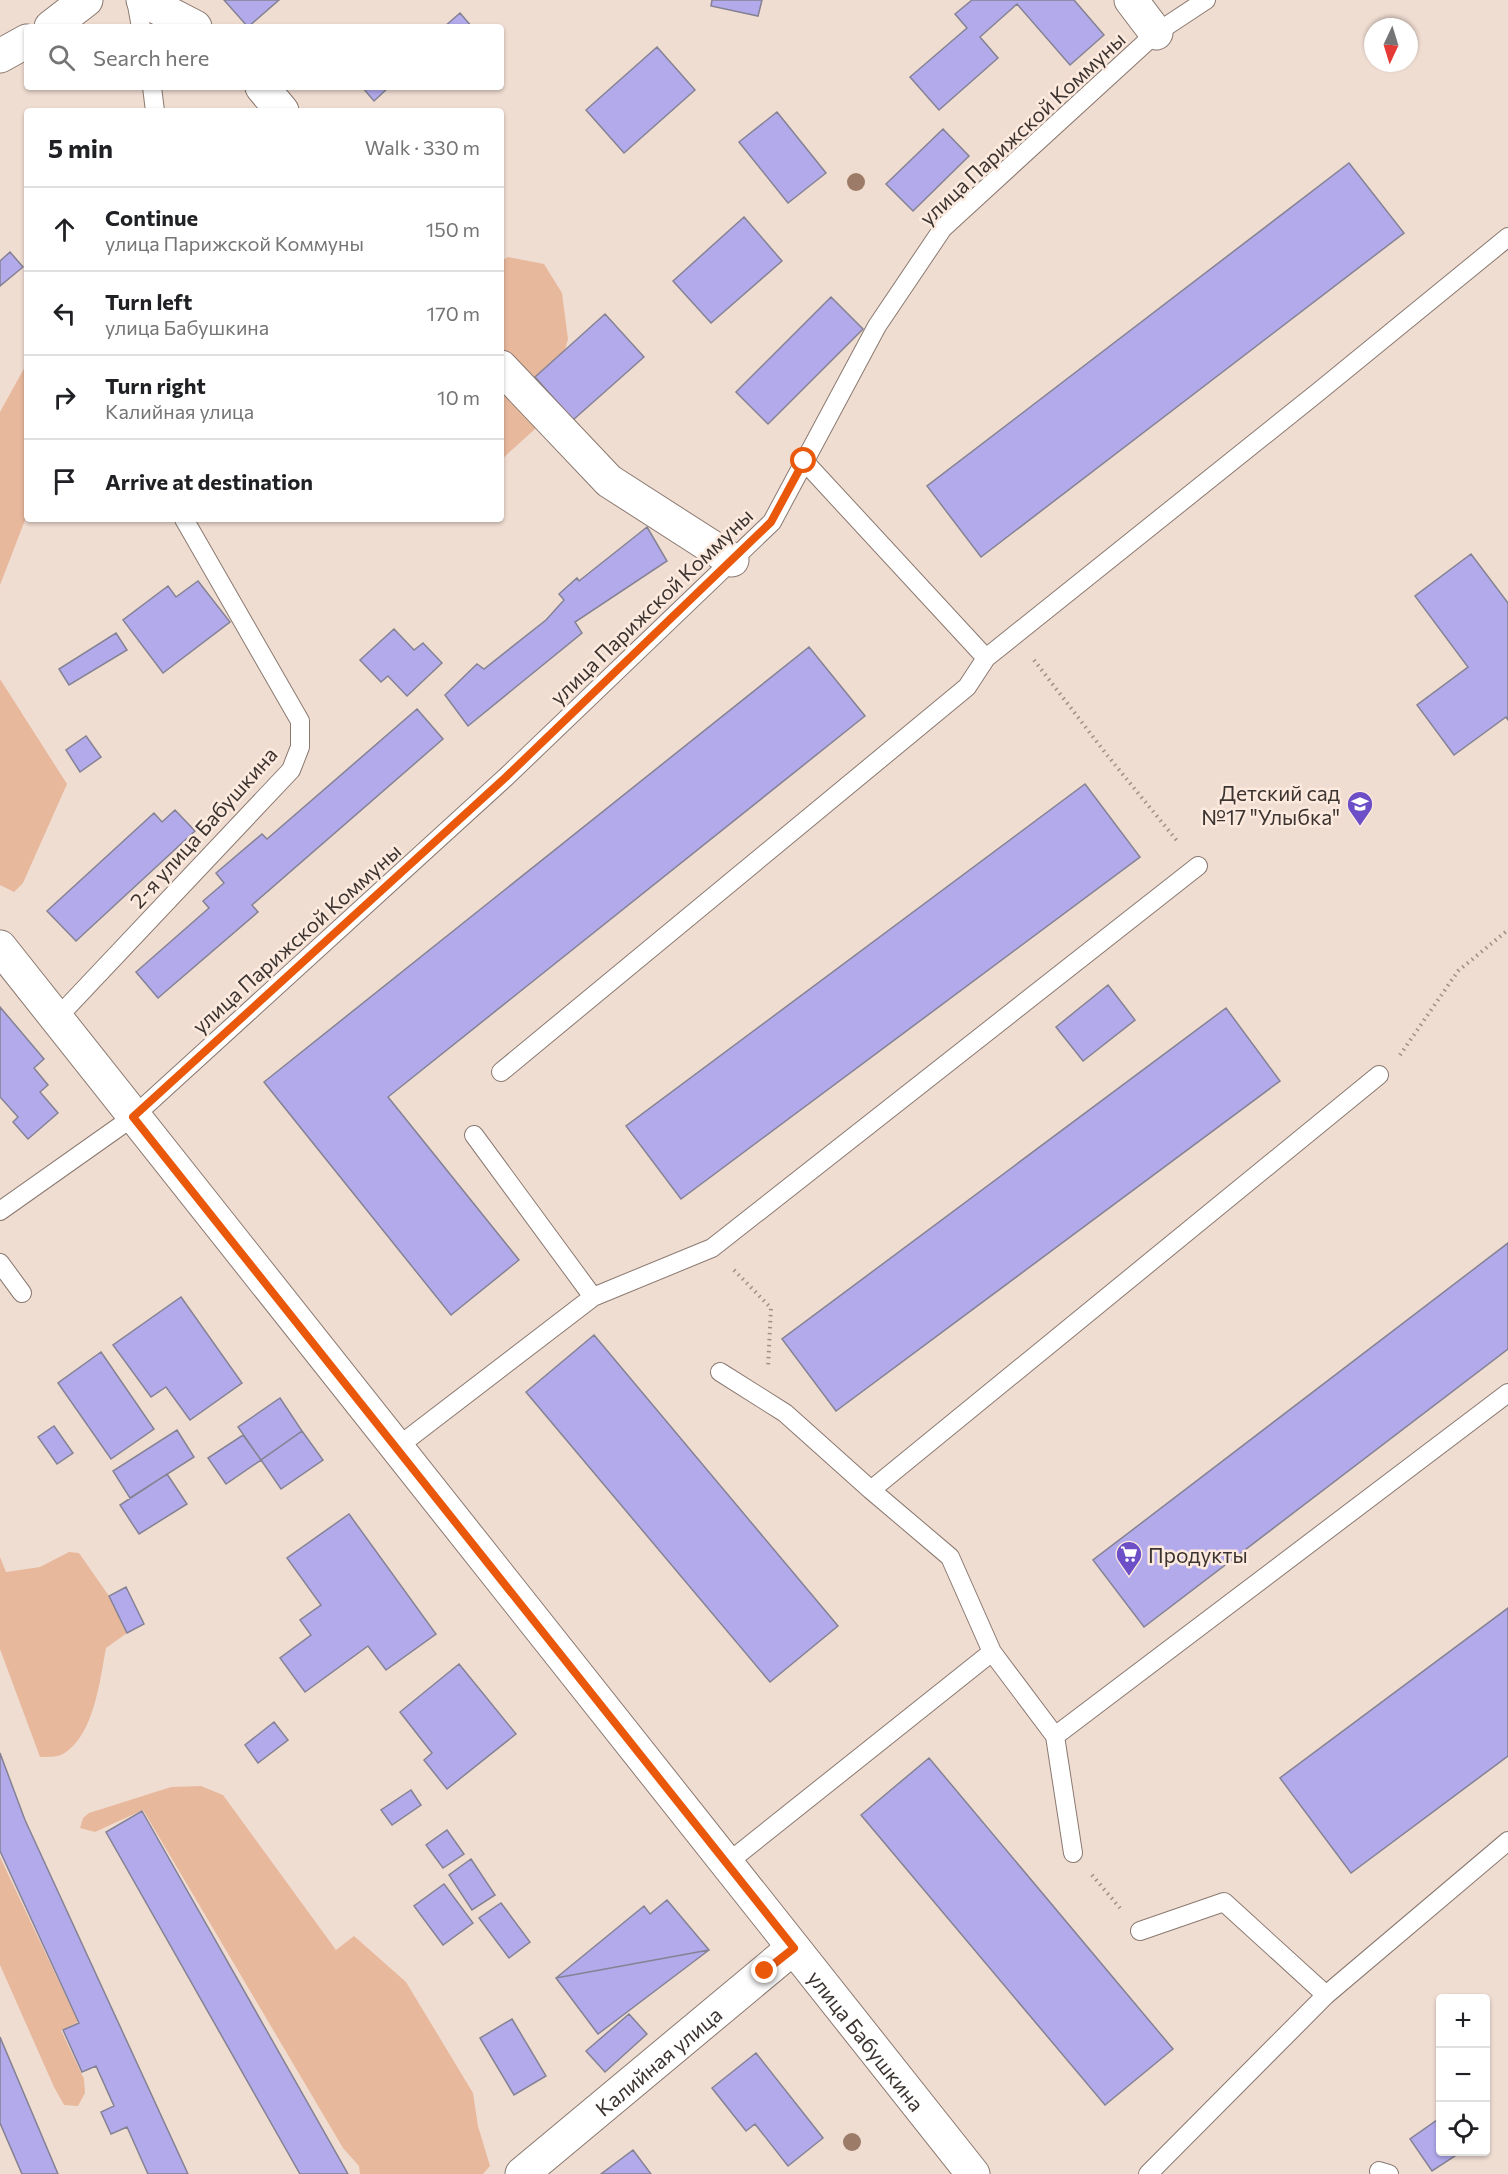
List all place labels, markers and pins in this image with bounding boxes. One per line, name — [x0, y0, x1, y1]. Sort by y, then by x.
place label: Детский сад №17 "Улыбка" — [1201, 780, 1340, 829]
school or university icon: Детский сад №17 "Улыбка" — [1345, 789, 1375, 827]
supermarket icon: Продукты — [1114, 1539, 1144, 1577]
place label: Продукты — [1148, 1542, 1248, 1567]

